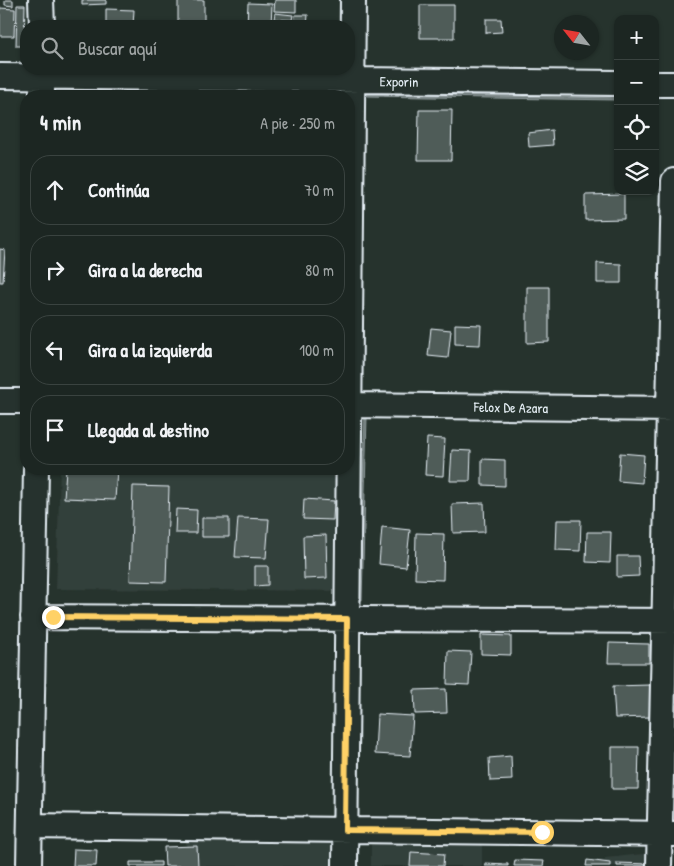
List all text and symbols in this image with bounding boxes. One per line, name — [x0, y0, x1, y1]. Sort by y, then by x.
north arrow — [554, 15, 599, 60]
map controls — [614, 15, 659, 195]
button: + — [614, 15, 659, 60]
search box — [20, 20, 355, 75]
icon: search — [38, 34, 66, 62]
text: Buscar aquí — [78, 35, 157, 61]
button: − — [614, 60, 659, 105]
street label: Exporin — [379, 71, 419, 92]
button: locate — [614, 105, 659, 150]
text: 4 min — [40, 108, 81, 137]
text: A pie · 250 m — [260, 112, 335, 134]
button: layers — [614, 150, 659, 195]
icon: ahead — [41, 176, 69, 204]
text: Continúa — [88, 177, 149, 203]
text: 70 m — [304, 179, 334, 201]
icon: right — [41, 256, 69, 284]
text: Gira a la derecha — [88, 257, 202, 283]
text: 80 m — [305, 259, 334, 281]
icon: left — [41, 336, 69, 364]
text: Gira a la izquierda — [88, 337, 212, 363]
text: 100 m — [299, 339, 334, 361]
street label: Felox De Azara — [473, 397, 549, 417]
icon: arrive — [41, 416, 69, 444]
text: Llegada al destino — [88, 417, 209, 443]
route end — [42, 606, 65, 629]
route start — [531, 821, 554, 844]

